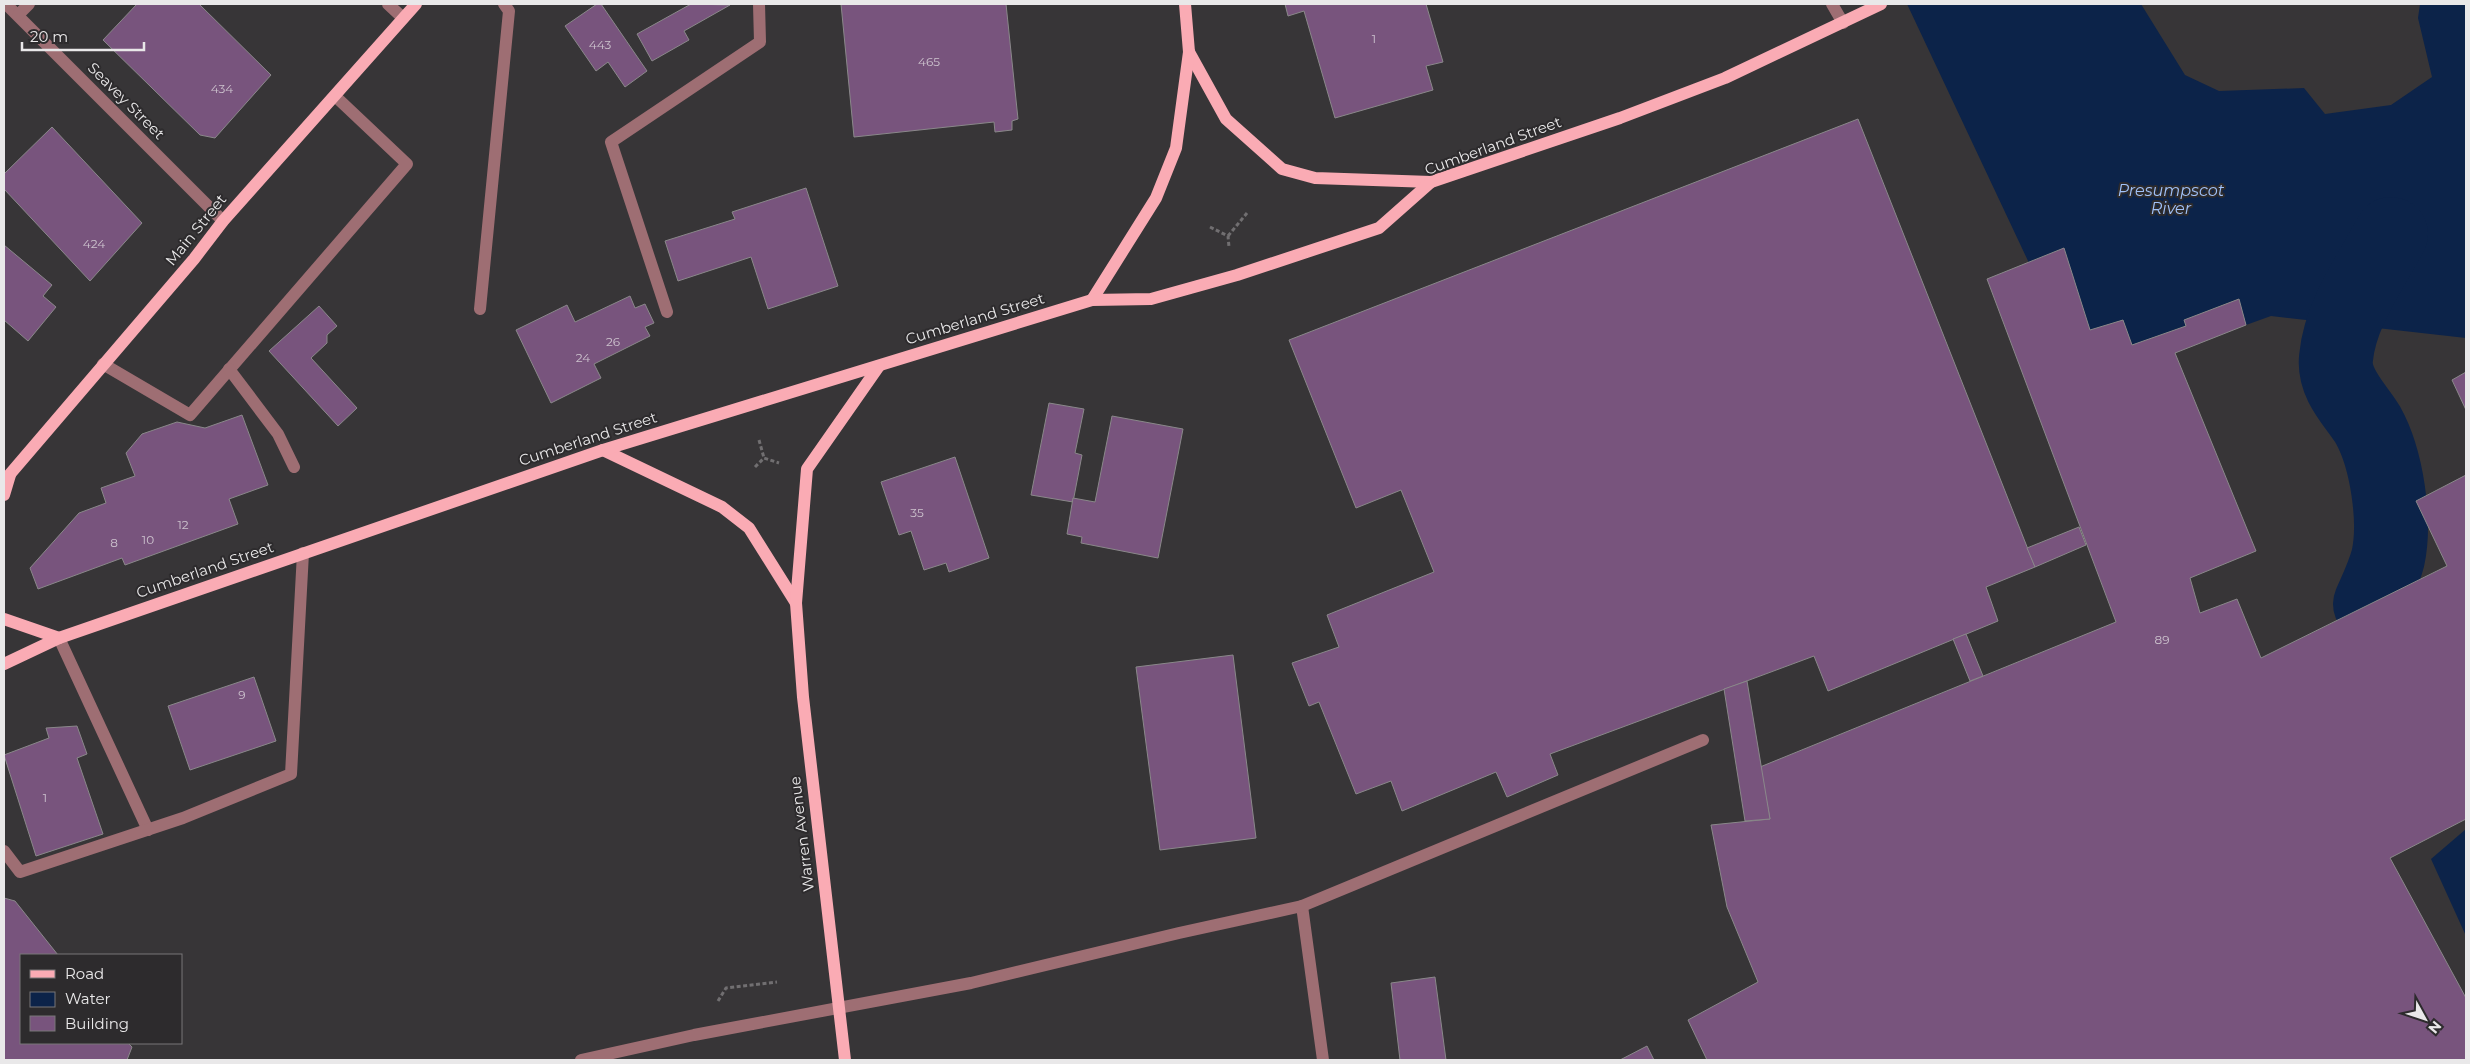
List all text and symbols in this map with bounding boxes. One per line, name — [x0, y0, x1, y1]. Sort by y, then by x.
scale bar — [22, 20, 145, 52]
text: 20 m — [30, 27, 68, 46]
house number: 1 — [1372, 31, 1376, 46]
house number: 443 — [589, 37, 611, 52]
house number: 465 — [918, 54, 940, 69]
street label: Seavey Street — [84, 58, 169, 143]
house number: 434 — [211, 81, 233, 96]
street label: Cumberland Street — [1422, 112, 1564, 179]
water label: Presumpscot River — [2118, 181, 2225, 218]
street label: Main Street — [161, 190, 230, 269]
house number: 424 — [83, 236, 105, 251]
street label: Cumberland Street — [903, 288, 1046, 349]
house number: 26 — [606, 334, 620, 349]
house number: 24 — [576, 350, 590, 365]
street label: Cumberland Street — [516, 407, 659, 470]
house number: 35 — [910, 505, 924, 520]
house number: 12 — [177, 517, 189, 532]
house number: 10 — [142, 532, 154, 547]
house number: 8 — [110, 535, 118, 550]
street label: Cumberland Street — [134, 537, 276, 602]
house number: 89 — [2155, 632, 2169, 647]
house number: 9 — [238, 687, 246, 702]
street label: Warren Avenue — [785, 775, 818, 893]
house number: 1 — [43, 790, 47, 805]
legend — [20, 954, 182, 1044]
text: Road — [65, 964, 104, 983]
text: Water — [65, 989, 111, 1008]
north arrow — [2400, 994, 2450, 1044]
text: Building — [65, 1014, 129, 1033]
text: N — [2424, 1017, 2445, 1037]

